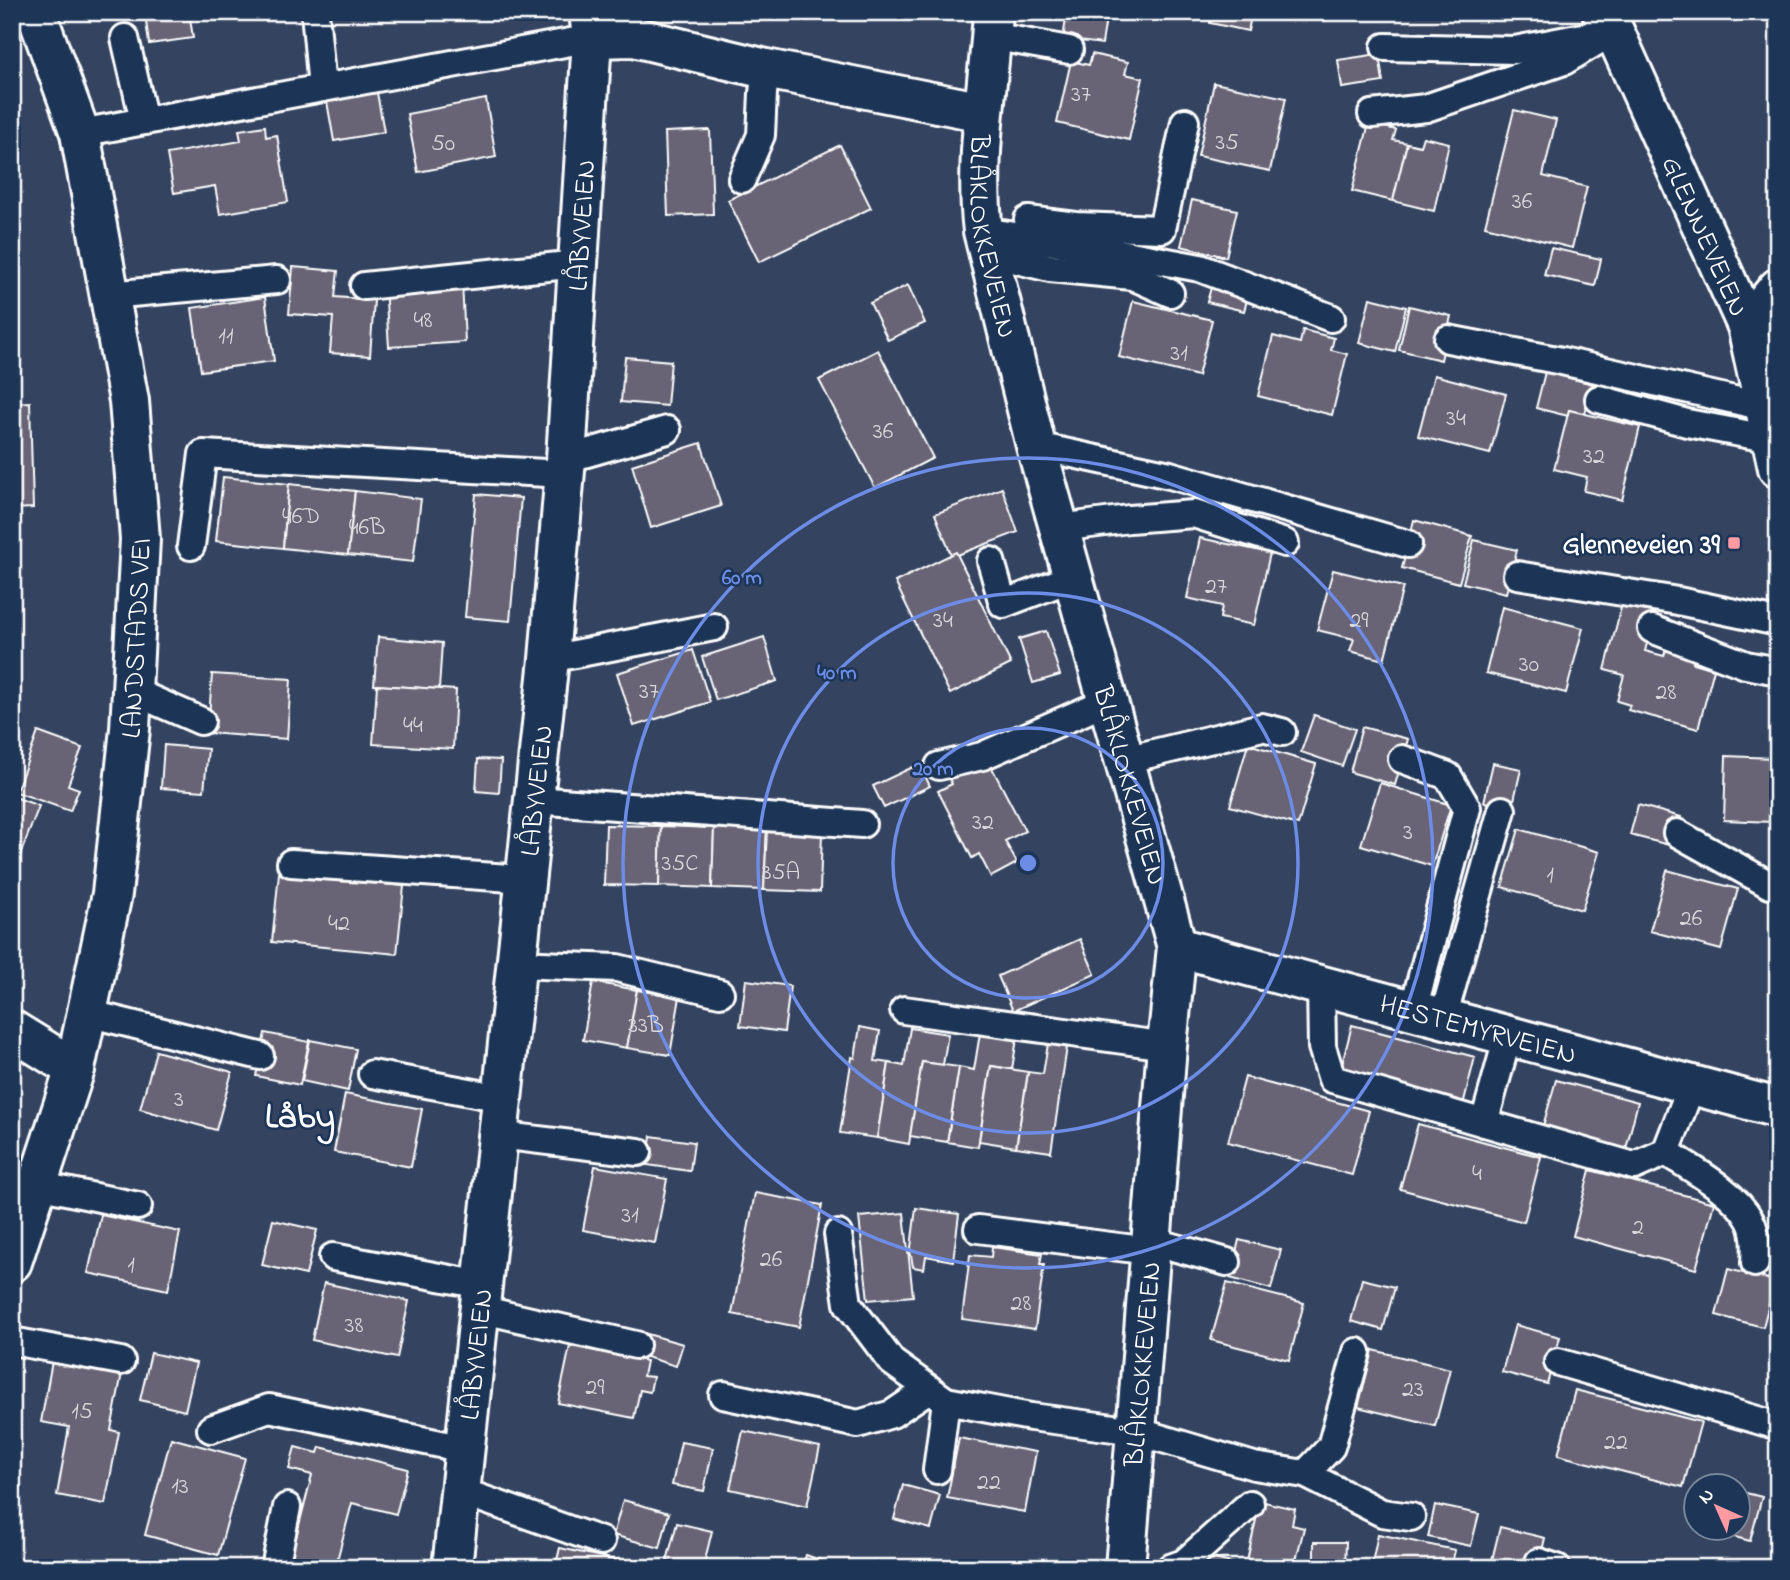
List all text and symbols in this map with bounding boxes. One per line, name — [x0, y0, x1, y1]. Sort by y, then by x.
house number: 37 — [1071, 78, 1091, 113]
house number: 35 — [1215, 126, 1239, 161]
house number: 50 — [431, 127, 455, 162]
street label: BLÅKLOKKEVEIEN — [956, 132, 1026, 343]
street label: GLENNEVEIEN — [1649, 150, 1757, 324]
street label: LÅBYVEIEN — [559, 158, 608, 293]
house number: 36 — [1512, 185, 1533, 220]
house number: 48 — [414, 304, 432, 339]
house number: 11 — [218, 320, 234, 355]
house number: 31 — [1170, 337, 1188, 372]
house number: 34 — [1446, 402, 1466, 437]
house number: 36 — [873, 415, 894, 450]
house number: 32 — [1583, 440, 1605, 475]
house number: 46D — [282, 500, 320, 535]
house number: 46B — [349, 511, 385, 546]
place label: Glenneveien 39 — [1562, 526, 1721, 567]
marker: Glenneveien 39 — [1726, 535, 1742, 551]
street label: LANDSTADS VEI — [112, 537, 164, 741]
text: 60 m — [722, 564, 762, 594]
house number: 27 — [1205, 570, 1227, 605]
house number: 34 — [933, 604, 953, 639]
house number: 29 — [1349, 604, 1369, 639]
house number: 30 — [1519, 648, 1539, 683]
text: 40 m — [817, 659, 857, 689]
house number: 37 — [639, 675, 659, 710]
house number: 28 — [1656, 676, 1676, 711]
street label: BLÅKLOKKEVEIEN — [1080, 680, 1176, 890]
house number: 44 — [403, 709, 423, 744]
street label: LÅBYVEIEN — [511, 723, 566, 859]
text: 20 m — [911, 755, 954, 785]
house number: 32 — [972, 806, 994, 841]
house number: 3 — [1403, 816, 1413, 851]
house number: 35C — [662, 847, 698, 882]
centre of rings — [1016, 851, 1040, 875]
house number: 35A — [762, 856, 800, 891]
house number: 1 — [1546, 859, 1554, 894]
house number: 26 — [1680, 902, 1703, 937]
house number: 42 — [328, 907, 350, 942]
street label: HESTEMYRVEIEN — [1375, 985, 1580, 1077]
house number: 33B — [628, 1009, 664, 1044]
house number: 3 — [174, 1083, 184, 1118]
district label: Låby — [265, 1093, 335, 1145]
house number: 4 — [1472, 1157, 1482, 1192]
house number: 31 — [621, 1199, 639, 1234]
house number: 2 — [1632, 1211, 1644, 1246]
house number: 26 — [760, 1243, 783, 1278]
house number: 1 — [127, 1249, 135, 1284]
street label: BLÅKLOKKEVEIEN — [1115, 1260, 1174, 1469]
street label: LÅBYVEIEN — [451, 1287, 506, 1422]
house number: 28 — [1011, 1287, 1031, 1322]
house number: 38 — [345, 1309, 363, 1344]
house number: 29 — [585, 1371, 605, 1406]
house number: 23 — [1402, 1373, 1424, 1408]
house number: 15 — [71, 1395, 93, 1430]
house number: 22 — [1604, 1426, 1628, 1461]
house number: 22 — [977, 1466, 1001, 1501]
house number: 13 — [171, 1470, 189, 1505]
north arrow — [1682, 1472, 1752, 1542]
text: N — [1693, 1483, 1721, 1511]

